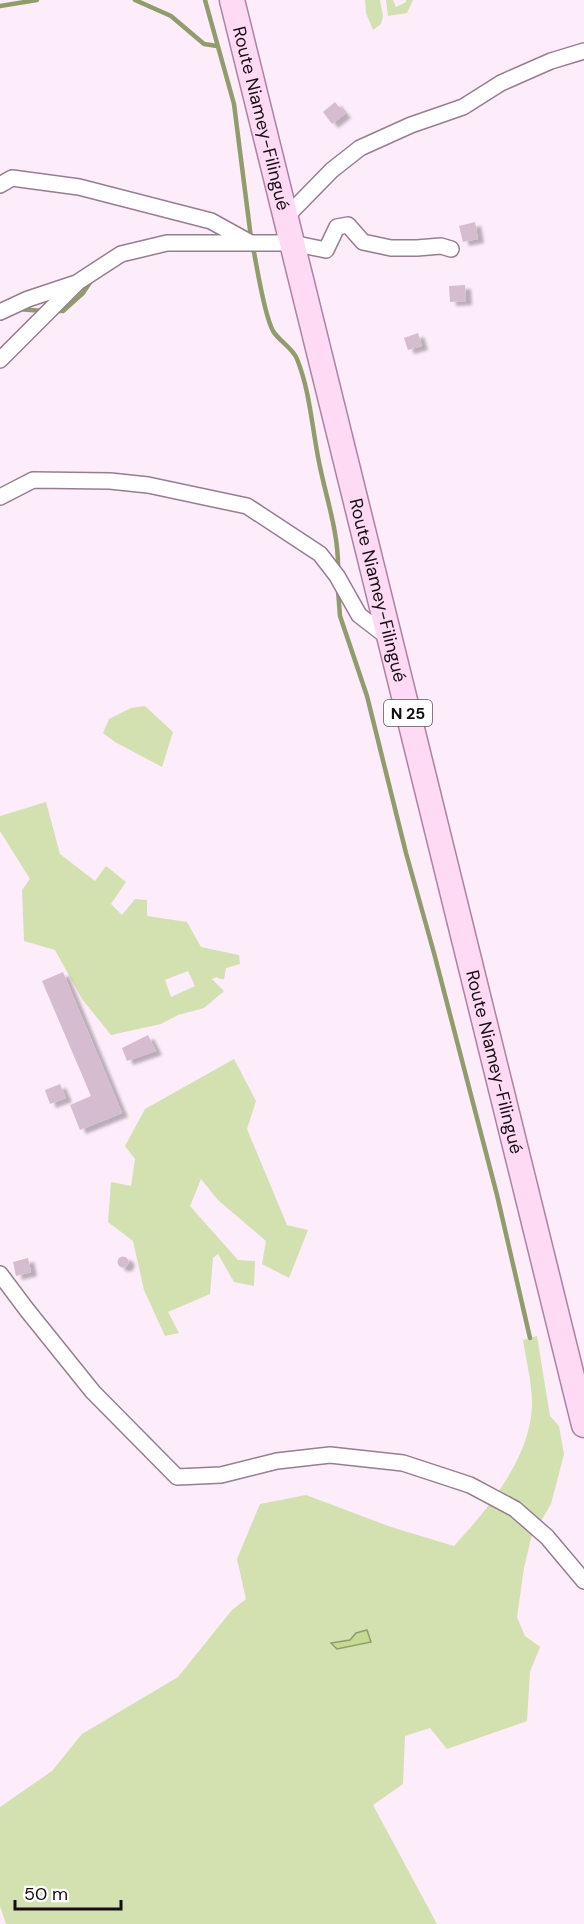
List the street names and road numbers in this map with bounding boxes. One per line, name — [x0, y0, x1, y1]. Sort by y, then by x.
street label: Route Niamey-Filingué — [227, 24, 296, 213]
street label: Route Niamey-Filingué — [344, 496, 412, 685]
road number: N 25 — [384, 700, 432, 726]
street label: Route Niamey-Filingué — [460, 968, 529, 1156]

